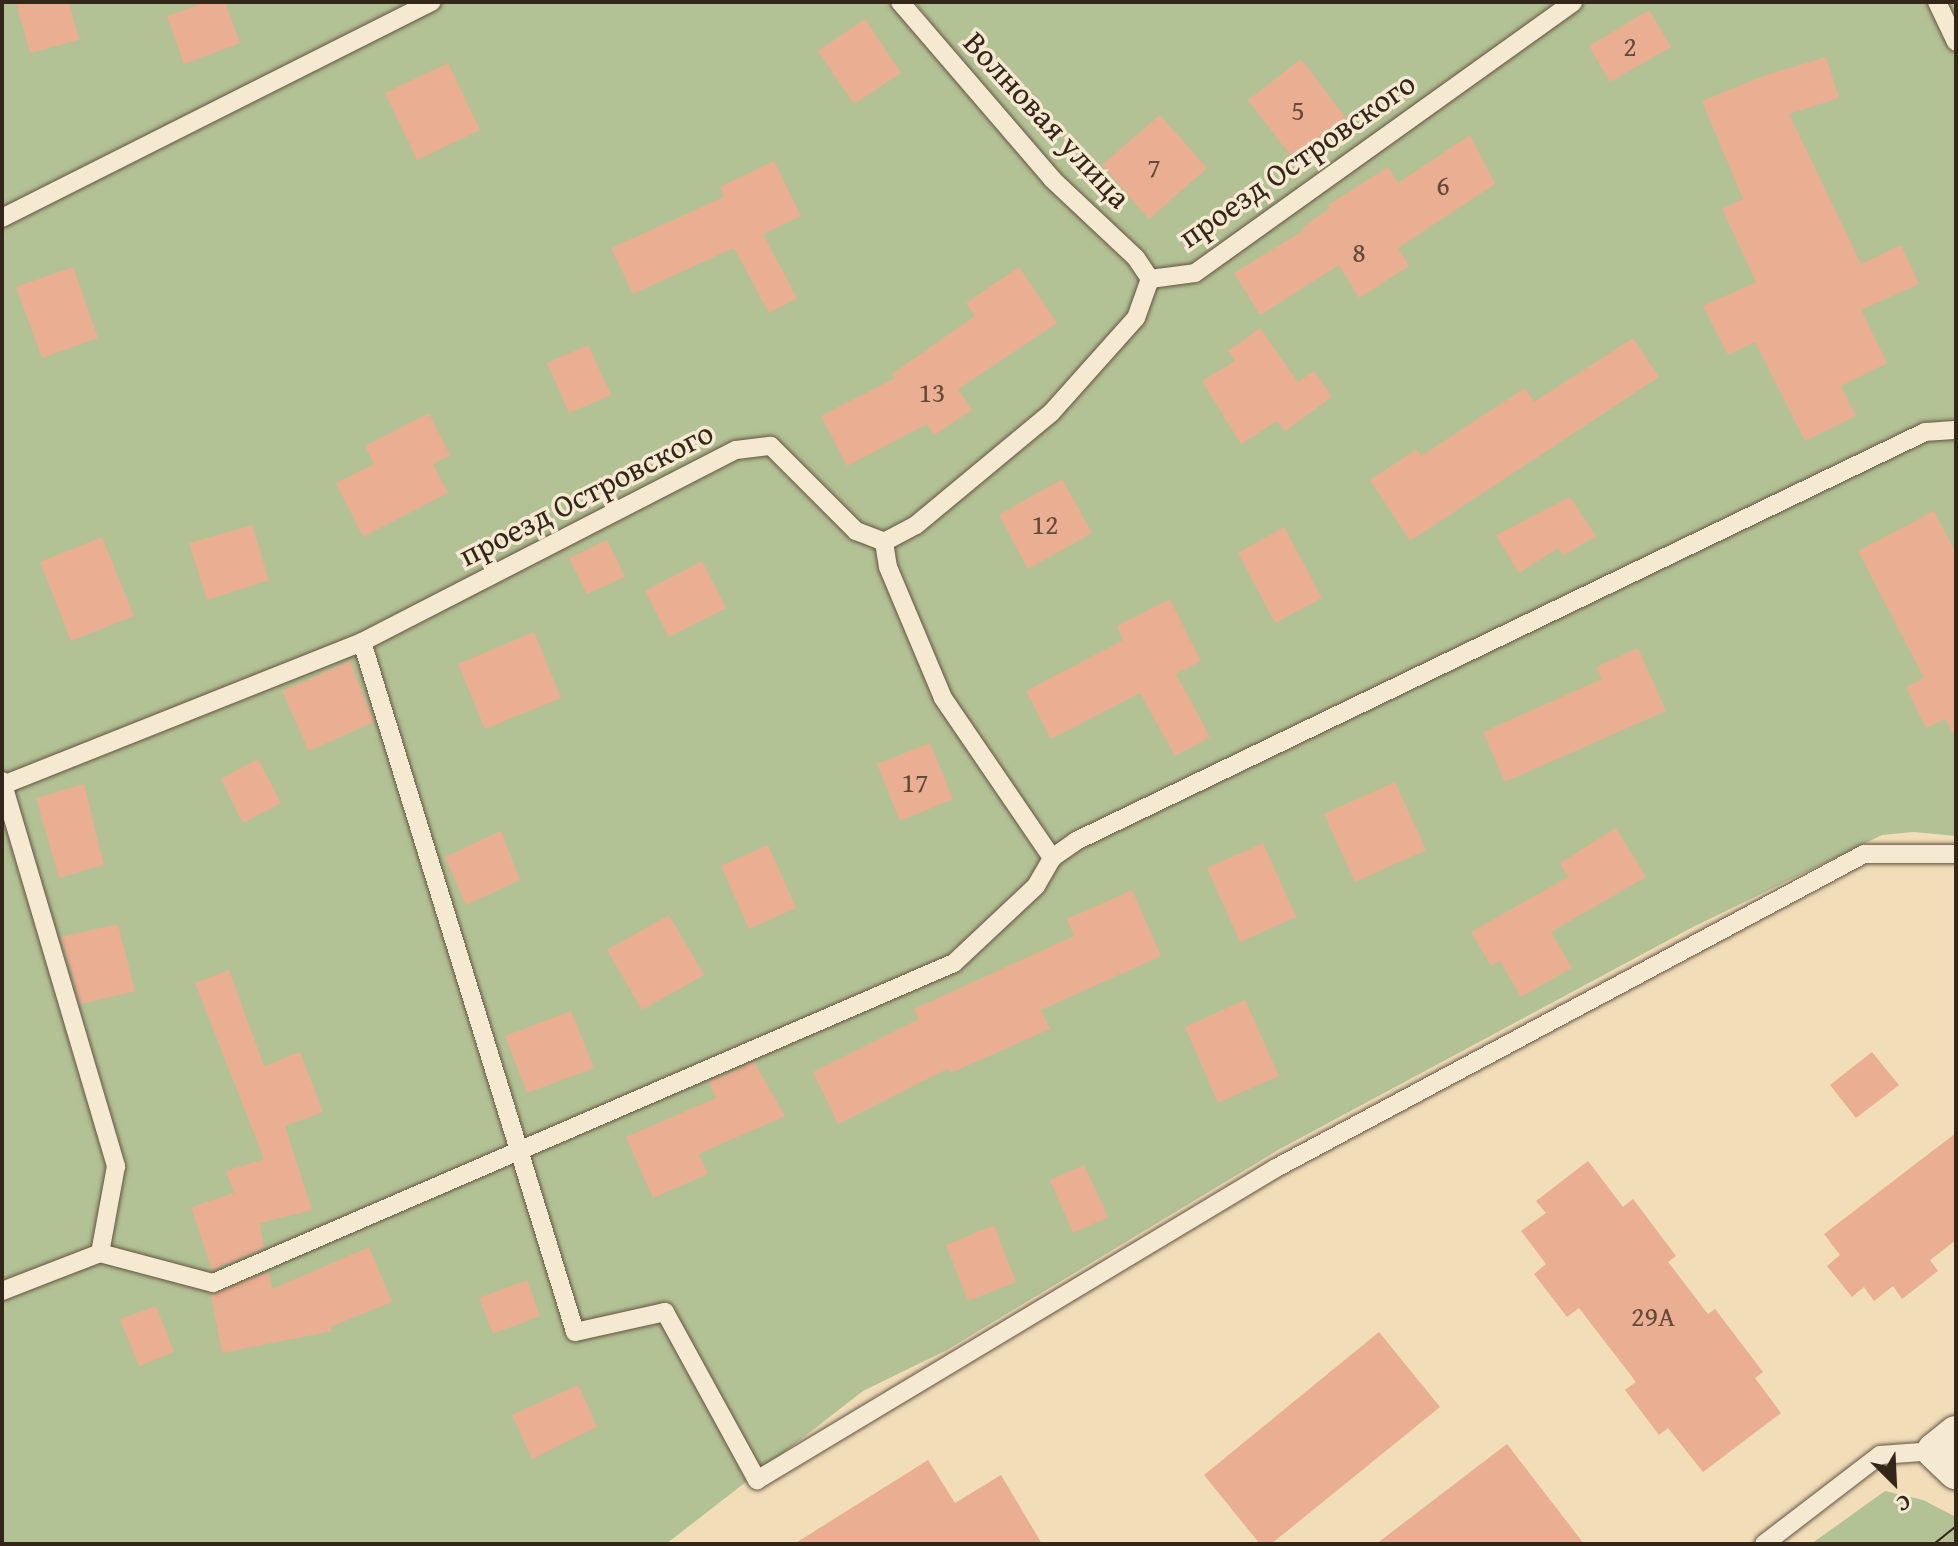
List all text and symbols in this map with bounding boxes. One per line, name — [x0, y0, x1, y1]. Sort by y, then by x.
street label: Волновая улица — [955, 24, 1139, 216]
house number: 2 — [1623, 29, 1637, 63]
street label: проезд Островского — [1171, 64, 1423, 256]
house number: 5 — [1291, 93, 1305, 127]
house number: 7 — [1147, 150, 1161, 184]
house number: 6 — [1436, 168, 1450, 202]
house number: 8 — [1352, 235, 1366, 269]
house number: 13 — [919, 375, 945, 409]
street label: проезд Островского — [452, 413, 720, 575]
house number: 12 — [1032, 507, 1058, 541]
house number: 17 — [902, 765, 928, 799]
house number: 29А — [1631, 1299, 1675, 1333]
north arrow — [1854, 1442, 1934, 1522]
text: С — [1892, 1487, 1916, 1521]

